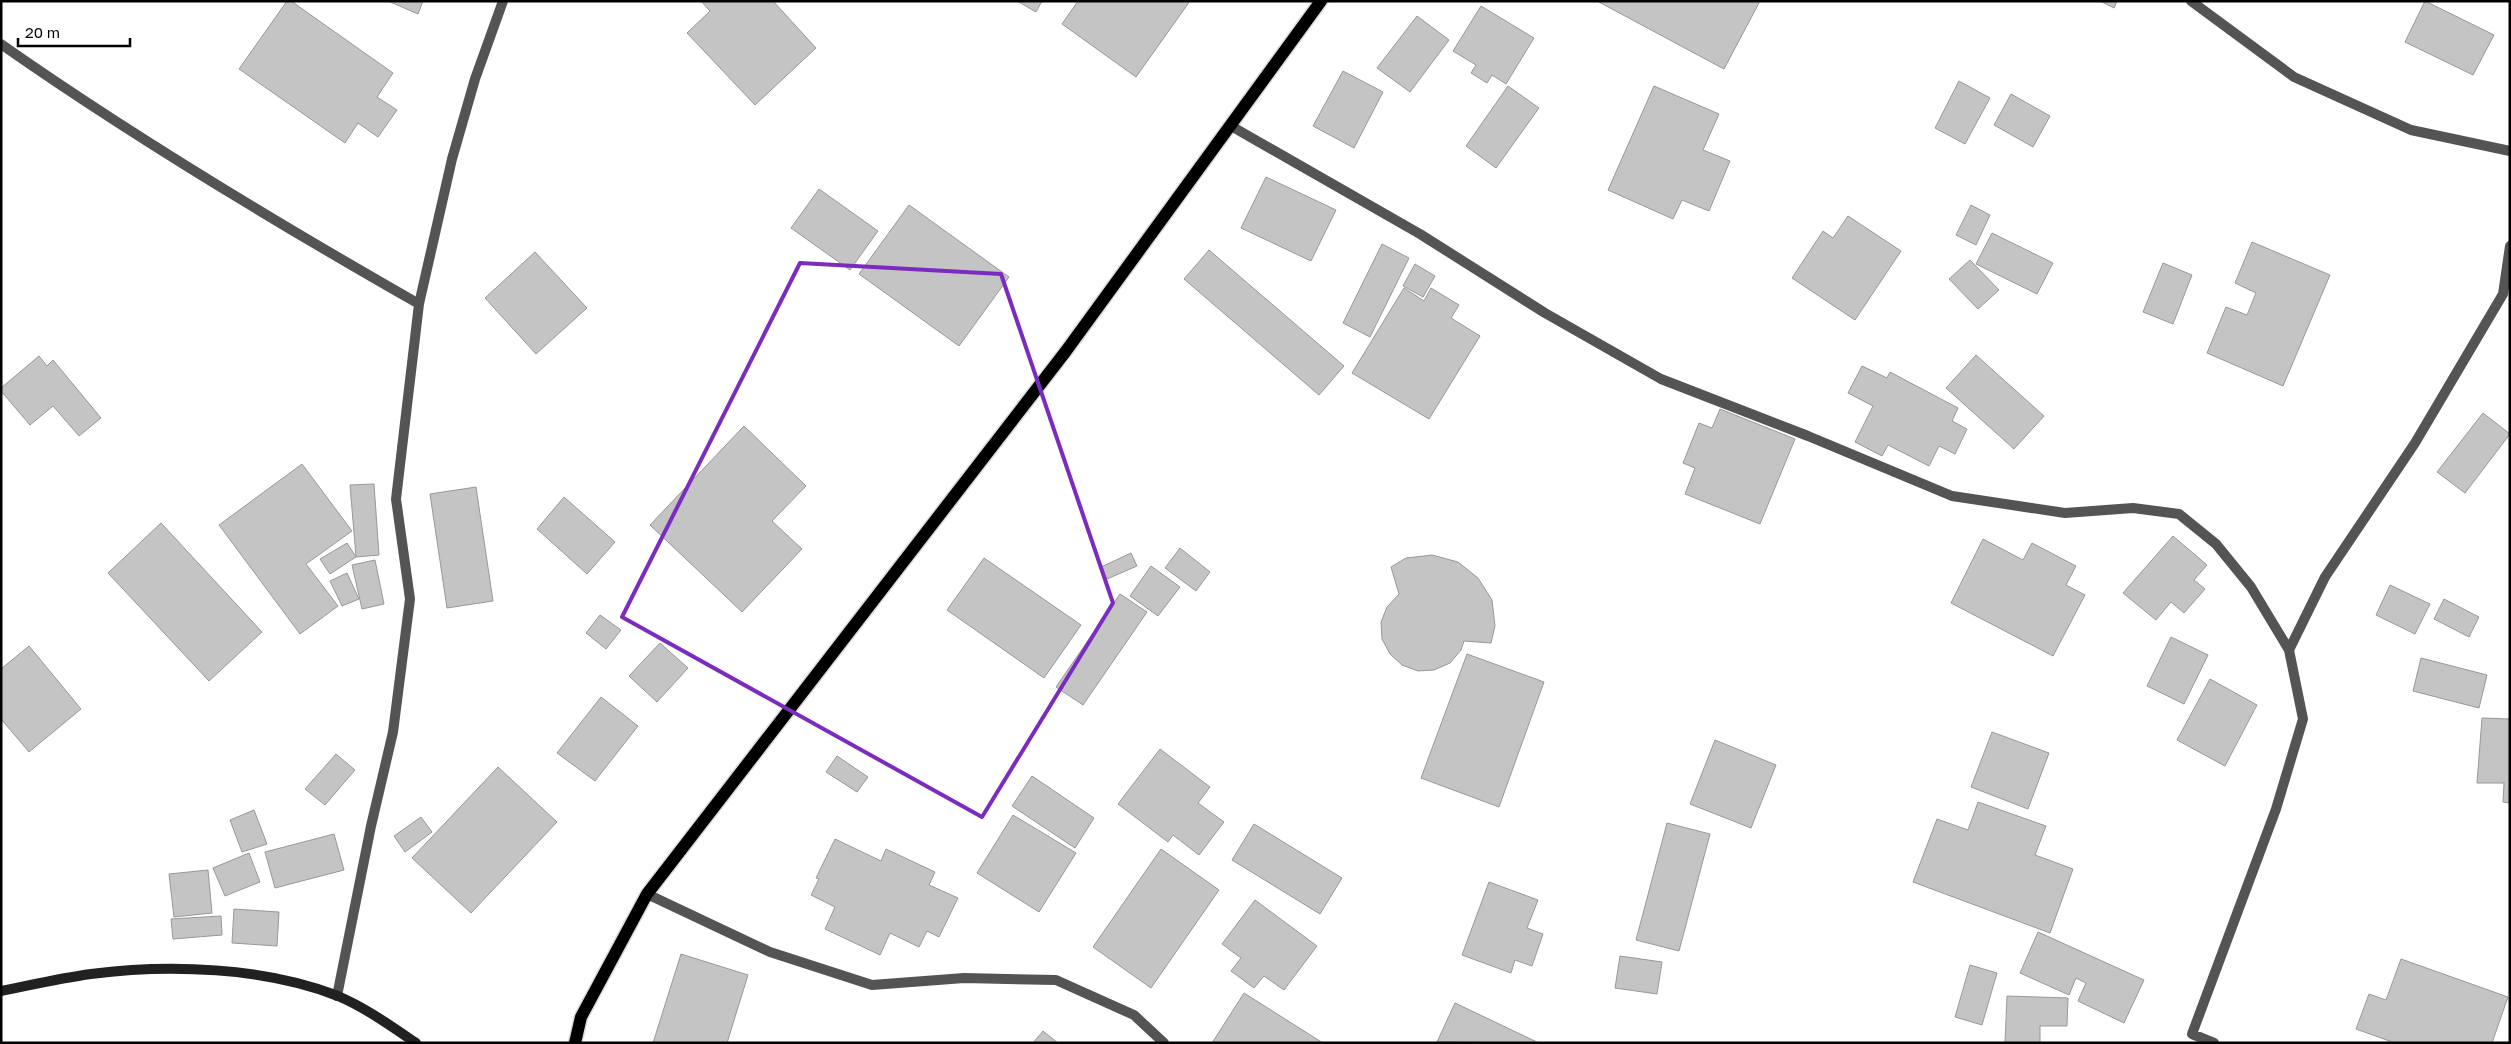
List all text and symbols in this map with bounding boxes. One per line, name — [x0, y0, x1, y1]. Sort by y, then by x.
scale bar — [18, 15, 130, 47]
text: 20 m — [25, 23, 60, 41]

